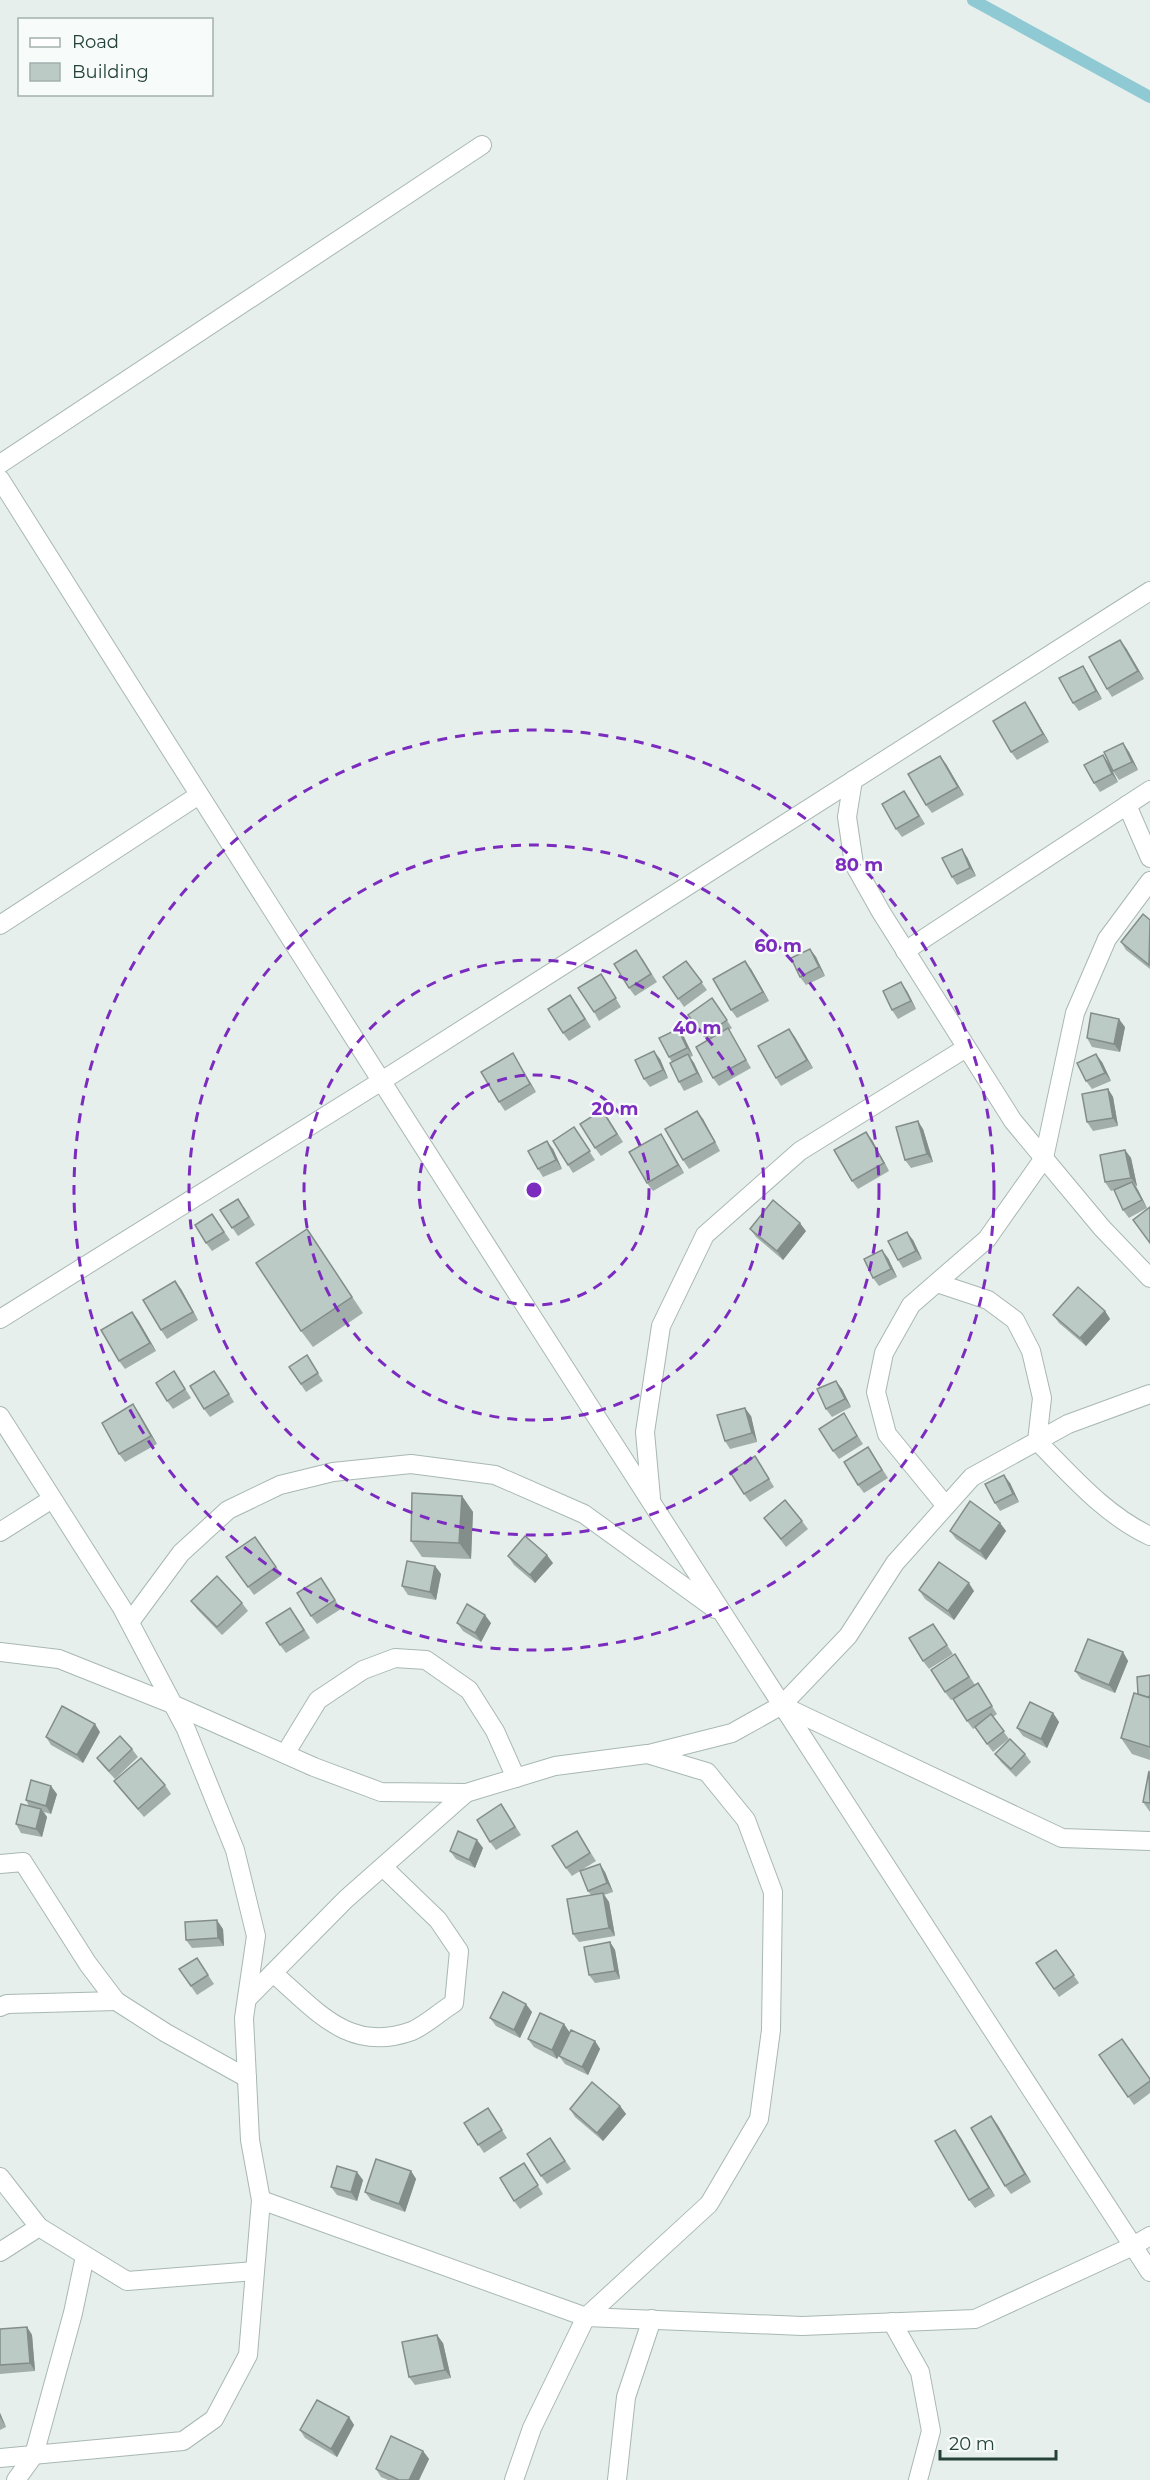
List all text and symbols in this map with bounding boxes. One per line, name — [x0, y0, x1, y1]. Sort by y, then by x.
legend — [18, 18, 213, 96]
text: Road — [72, 31, 119, 53]
text: Building — [72, 61, 149, 83]
text: 80 m — [835, 854, 883, 876]
text: 60 m — [754, 935, 802, 957]
text: 40 m — [673, 1017, 721, 1039]
text: 20 m — [592, 1098, 638, 1120]
centre of rings — [524, 1180, 544, 1200]
scale bar — [940, 2423, 1056, 2461]
text: 20 m — [949, 2433, 995, 2455]

